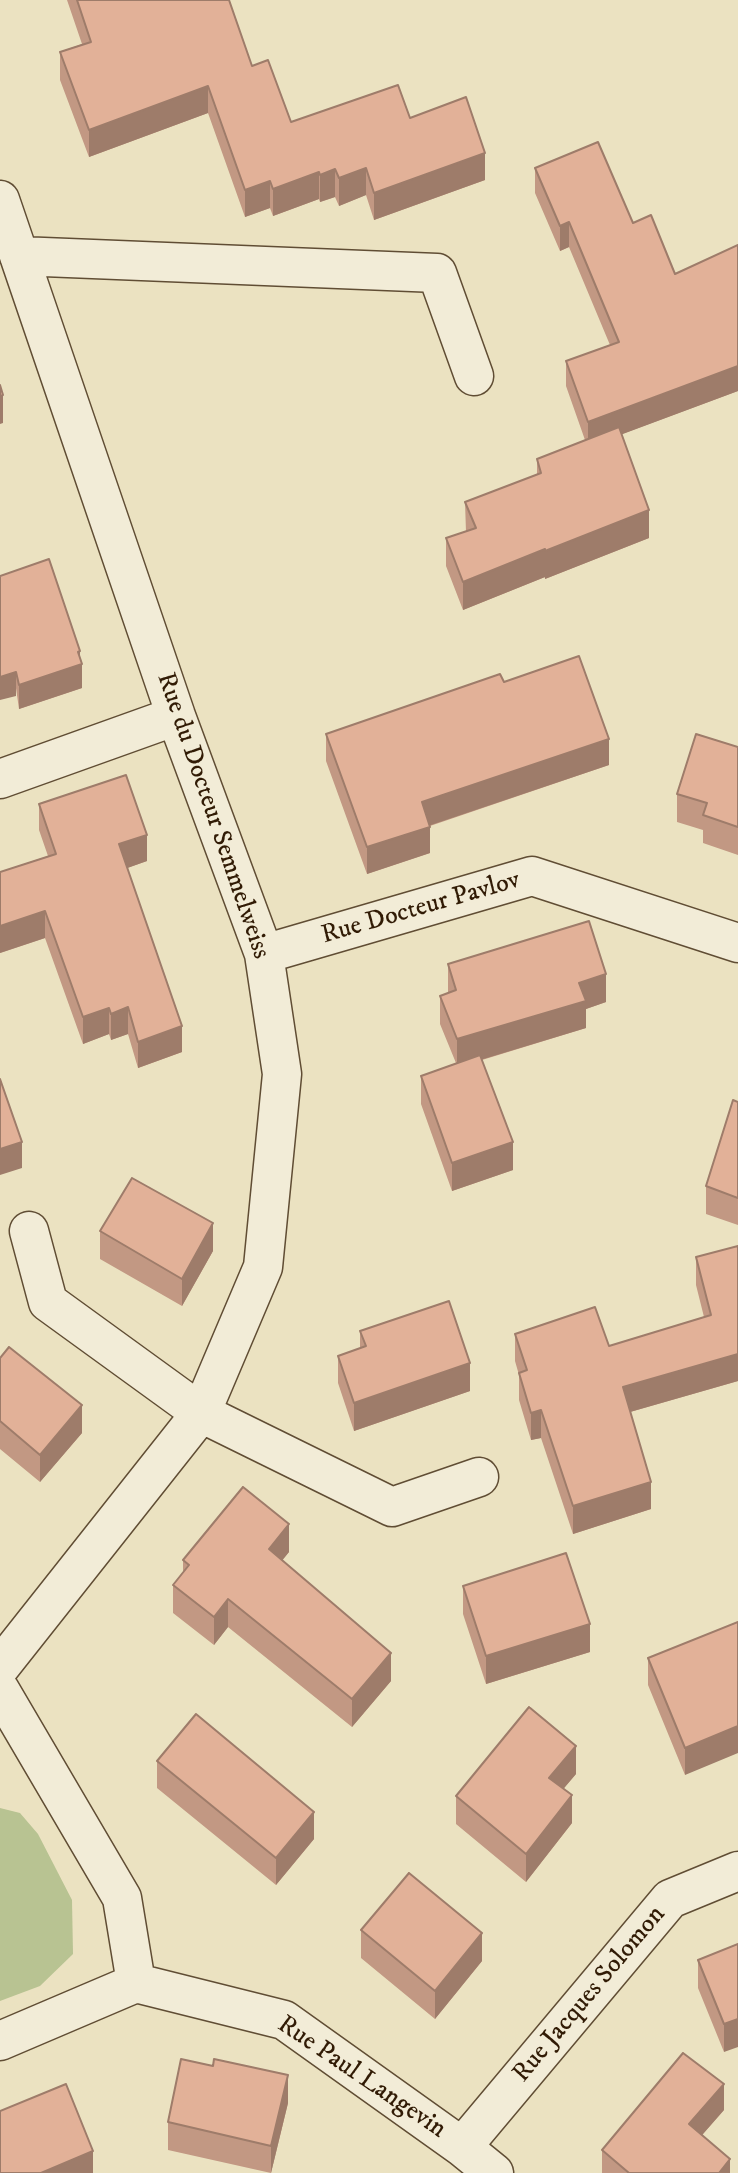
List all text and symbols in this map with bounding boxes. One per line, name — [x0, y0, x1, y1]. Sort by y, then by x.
street label: Rue du Docteur Semmelweiss — [148, 669, 276, 963]
street label: Rue Docteur Pavlov — [318, 866, 524, 952]
street label: Rue Jacques Solomon — [507, 1900, 673, 2090]
street label: Rue Paul Langevin — [271, 2010, 451, 2146]

